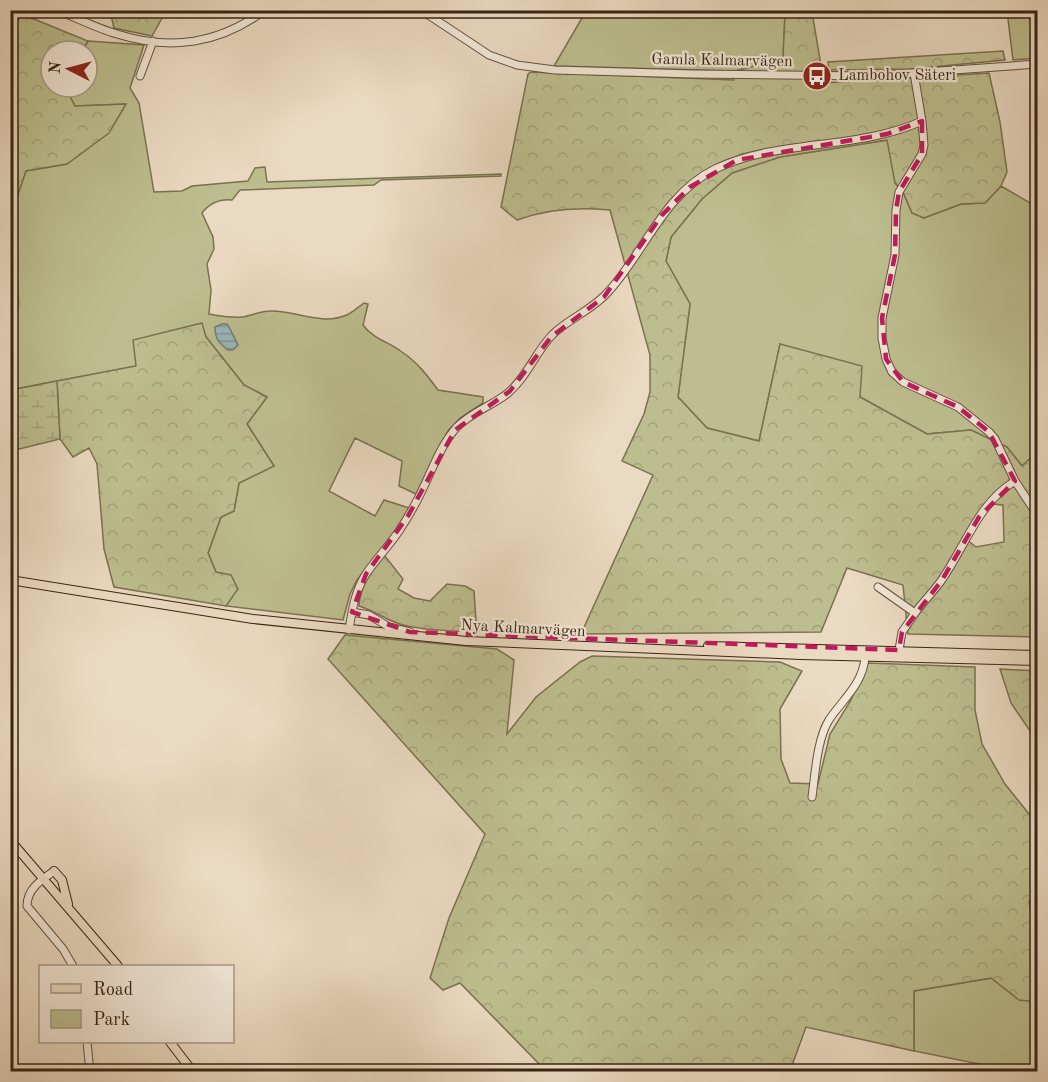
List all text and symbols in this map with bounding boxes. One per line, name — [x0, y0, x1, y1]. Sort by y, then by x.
north arrow — [39, 39, 99, 99]
street label: Gamla Kalmarvägen — [651, 52, 793, 70]
text: N — [47, 60, 65, 75]
bus stop icon: Lambohov Säteri — [801, 60, 833, 92]
place label: Lambohov Säteri — [838, 68, 956, 84]
street label: Nya Kalmarvägen — [460, 618, 586, 640]
legend — [39, 965, 234, 1043]
text: Road — [93, 981, 133, 999]
text: Park — [93, 1011, 130, 1029]

